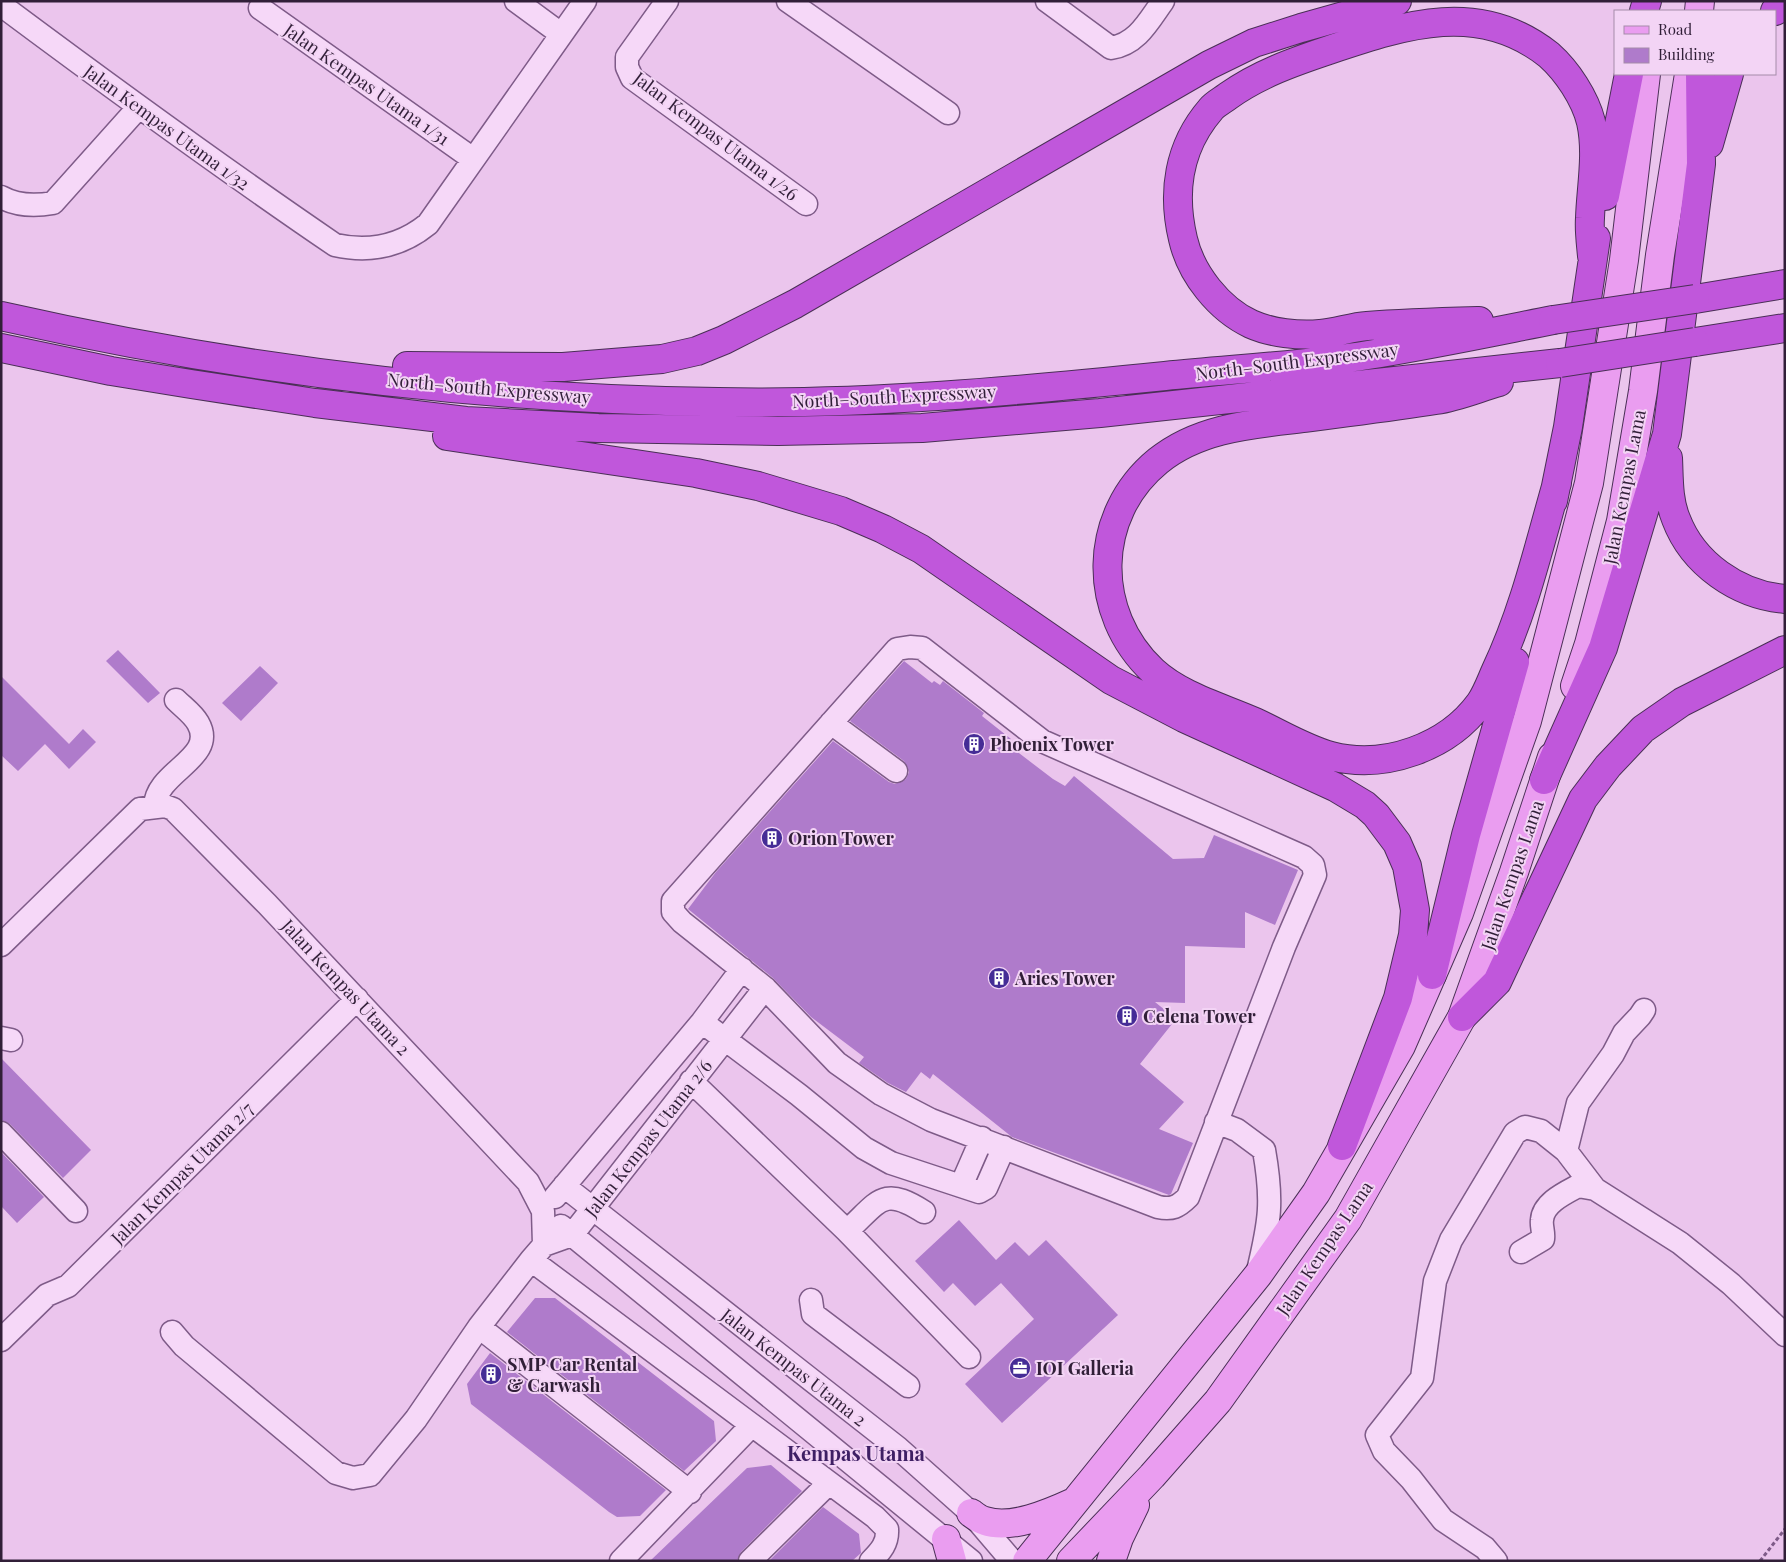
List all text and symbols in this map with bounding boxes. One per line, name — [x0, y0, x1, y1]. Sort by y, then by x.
legend — [1614, 10, 1776, 75]
street label: Jalan Kempas Utama 1/31 — [279, 17, 455, 151]
text: Road — [1658, 19, 1692, 39]
text: Building — [1658, 44, 1715, 64]
street label: Jalan Kempas Utama 1/32 — [79, 58, 255, 195]
street label: Jalan Kempas Utama 1/26 — [628, 66, 803, 206]
street label: North–South Expressway — [1194, 337, 1400, 385]
street label: North–South Expressway — [386, 367, 592, 409]
street label: North–South Expressway — [791, 379, 997, 413]
street label: Jalan Kempas Lama — [1597, 408, 1651, 567]
building icon: Phoenix Tower — [962, 732, 986, 756]
place label: Phoenix Tower — [990, 732, 1114, 756]
street label: Jalan Kempas Lama — [1475, 797, 1549, 954]
building icon: Orion Tower — [760, 826, 784, 850]
place label: Orion Tower — [788, 826, 894, 850]
street label: Jalan Kempas Utama 2 — [276, 913, 415, 1060]
building icon: Aries Tower — [987, 966, 1011, 990]
place label: Aries Tower — [1014, 966, 1115, 990]
building icon: Celena Tower — [1115, 1004, 1139, 1028]
place label: Celena Tower — [1143, 1004, 1256, 1028]
street label: Jalan Kempas Utama 2/6 — [578, 1054, 717, 1223]
street label: Jalan Kempas Utama 2/7 — [105, 1096, 259, 1250]
street label: Jalan Kempas Lama — [1270, 1176, 1378, 1321]
street label: Jalan Kempas Utama 2 — [716, 1302, 872, 1431]
place label: SMP Car Rental & Carwash — [507, 1352, 638, 1397]
office icon: IOI Galleria — [1008, 1356, 1032, 1380]
place label: IOI Galleria — [1036, 1356, 1134, 1380]
building icon: SMP Car Rental & Carwash — [479, 1362, 503, 1386]
district label: Kempas Utama — [787, 1439, 926, 1466]

